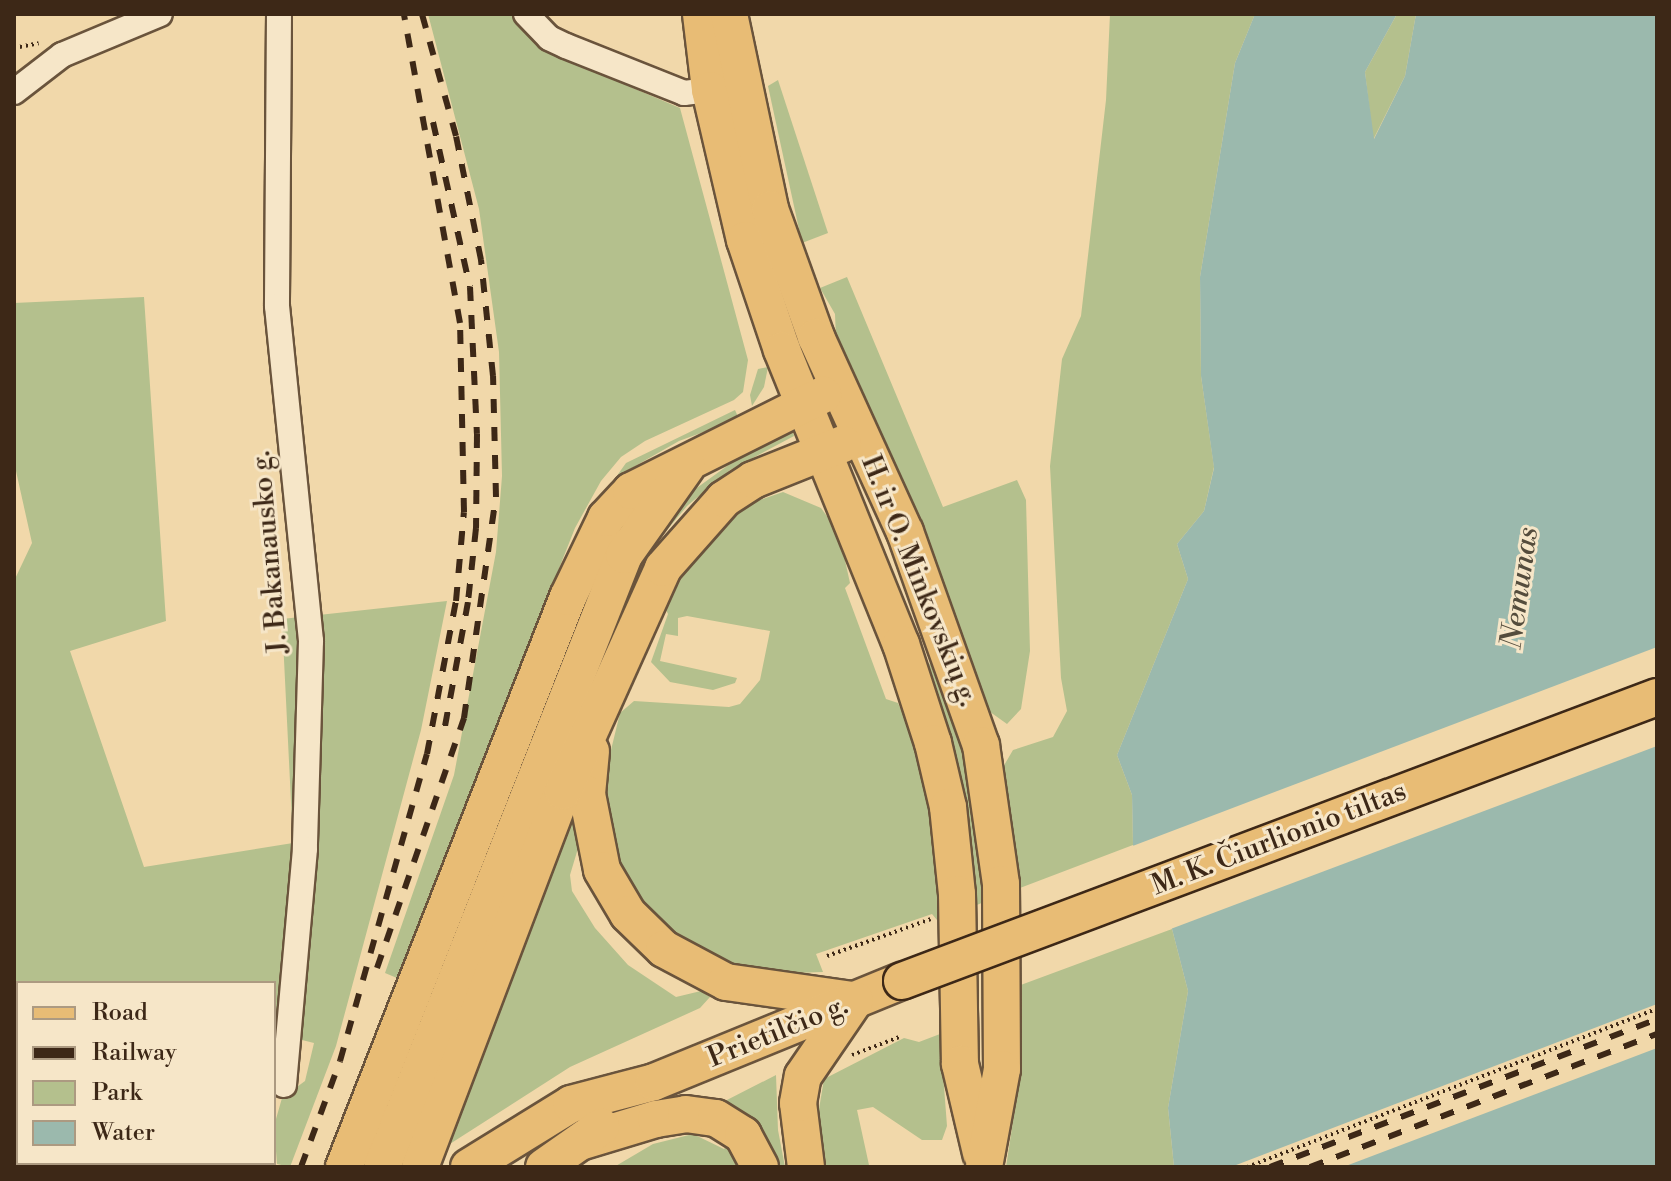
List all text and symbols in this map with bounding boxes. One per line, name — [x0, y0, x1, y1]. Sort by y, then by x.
street label: J. Bakanausko g. — [244, 449, 296, 655]
street label: H. ir O. Minkovskių g. — [853, 451, 985, 711]
water label: Nemunas — [1494, 525, 1546, 651]
street label: M. K. Čiurlionio tiltas — [1147, 775, 1411, 903]
legend — [16, 981, 276, 1165]
street label: Prietilčio g. — [703, 989, 853, 1075]
text: Road — [92, 998, 148, 1028]
text: Railway — [92, 1038, 177, 1068]
text: Park — [92, 1078, 142, 1108]
text: Water — [92, 1118, 155, 1148]

